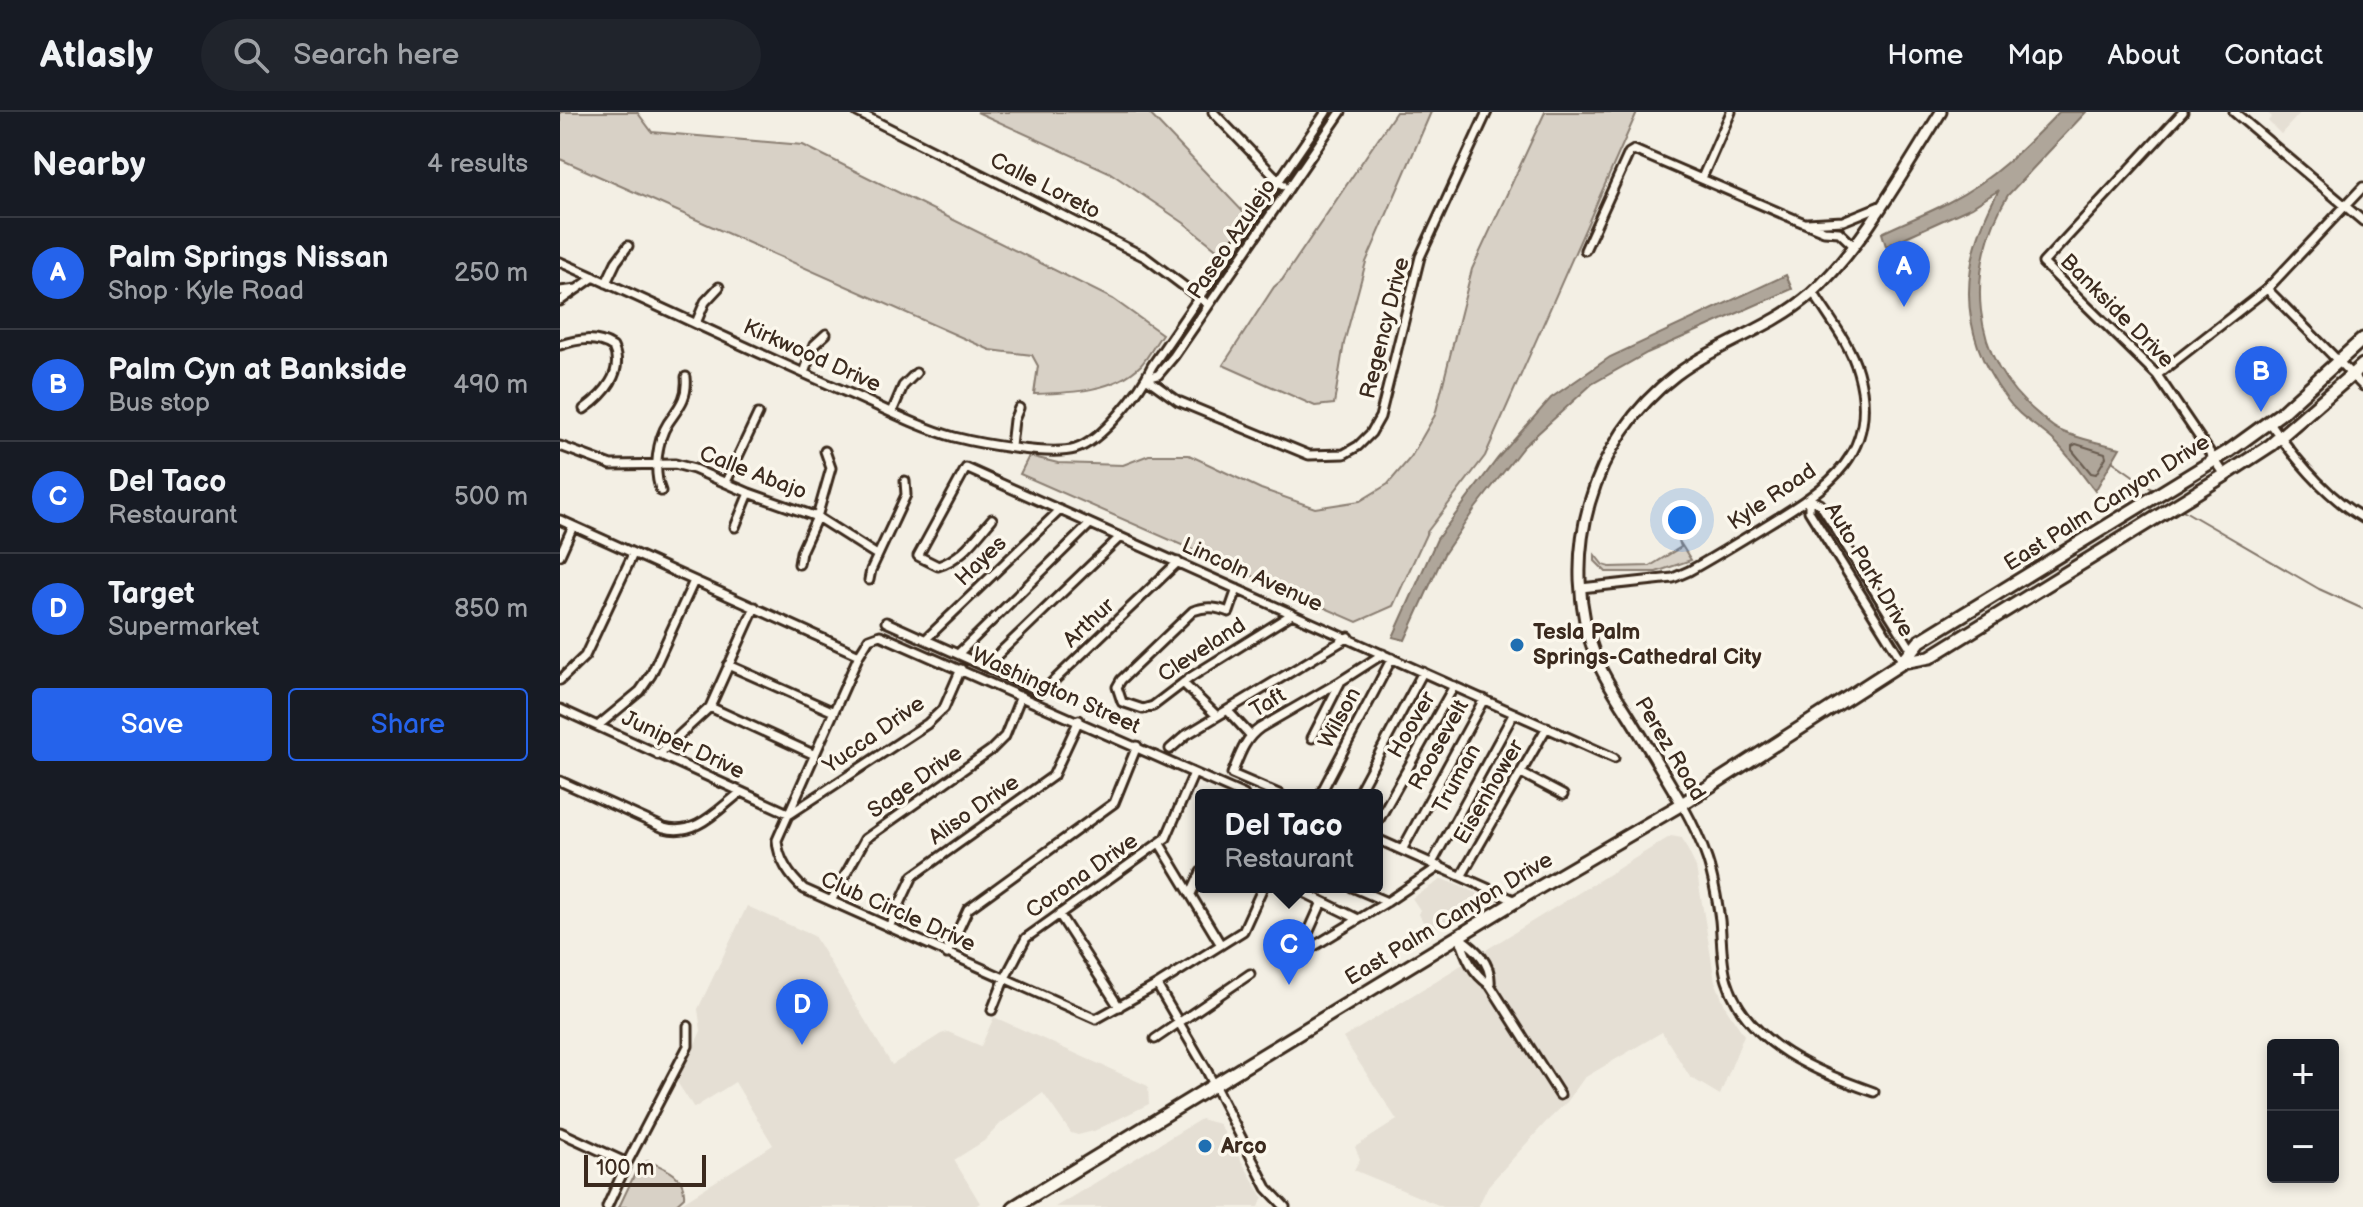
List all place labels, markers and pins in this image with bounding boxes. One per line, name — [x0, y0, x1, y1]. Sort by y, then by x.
pin: A — [1878, 241, 1930, 307]
pin: B — [2235, 346, 2287, 412]
place label: Tesla Palm Springs-Cathedral City — [1533, 619, 1762, 671]
marker: Tesla Palm Springs-Cathedral City — [1508, 636, 1526, 654]
pin: C — [1263, 919, 1315, 985]
pin: D — [776, 979, 828, 1045]
place label: Arco — [1220, 1133, 1267, 1160]
marker: Arco — [1196, 1137, 1214, 1155]

